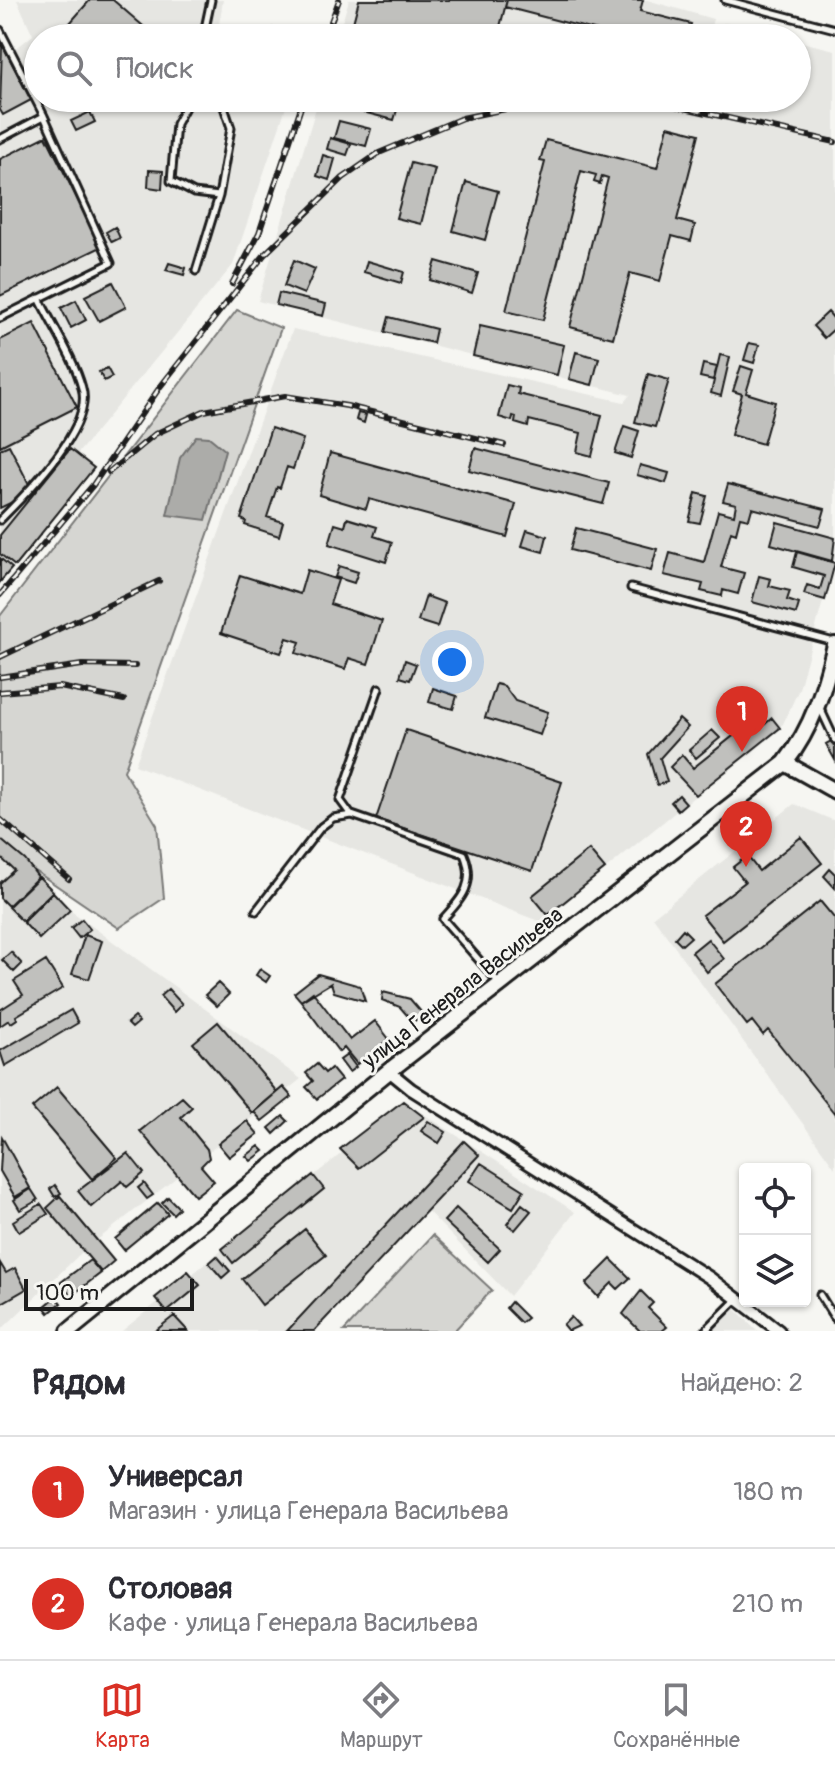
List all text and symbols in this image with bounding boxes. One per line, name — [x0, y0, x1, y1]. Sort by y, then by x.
search box — [24, 24, 811, 112]
icon: search — [52, 46, 96, 90]
text: Поиск — [116, 50, 194, 87]
your location — [432, 642, 472, 682]
pin: 1 — [716, 686, 768, 752]
pin: 2 — [720, 801, 772, 867]
street label: улица Генерала Васильева — [356, 901, 569, 1076]
map controls — [739, 1163, 811, 1307]
button: locate — [739, 1163, 811, 1235]
button: layers — [739, 1235, 811, 1307]
scale bar — [24, 1275, 194, 1311]
text: 100 m — [36, 1279, 99, 1307]
text: Рядом — [32, 1362, 126, 1405]
text: Найдено: 2 — [679, 1367, 803, 1399]
text: Универсал — [108, 1458, 243, 1495]
text: 1 — [53, 1476, 63, 1508]
text: 180 m — [733, 1476, 803, 1508]
text: Магазин · улица Генерала Васильева — [108, 1495, 509, 1527]
text: Столовая — [108, 1570, 232, 1607]
text: 2 — [51, 1588, 65, 1620]
text: 210 m — [732, 1588, 803, 1620]
text: Кафе · улица Генерала Васильева — [108, 1607, 478, 1639]
tab: Карта — [95, 1678, 150, 1754]
tab: Маршрут — [340, 1678, 423, 1754]
tab: Сохранённые — [613, 1678, 740, 1754]

